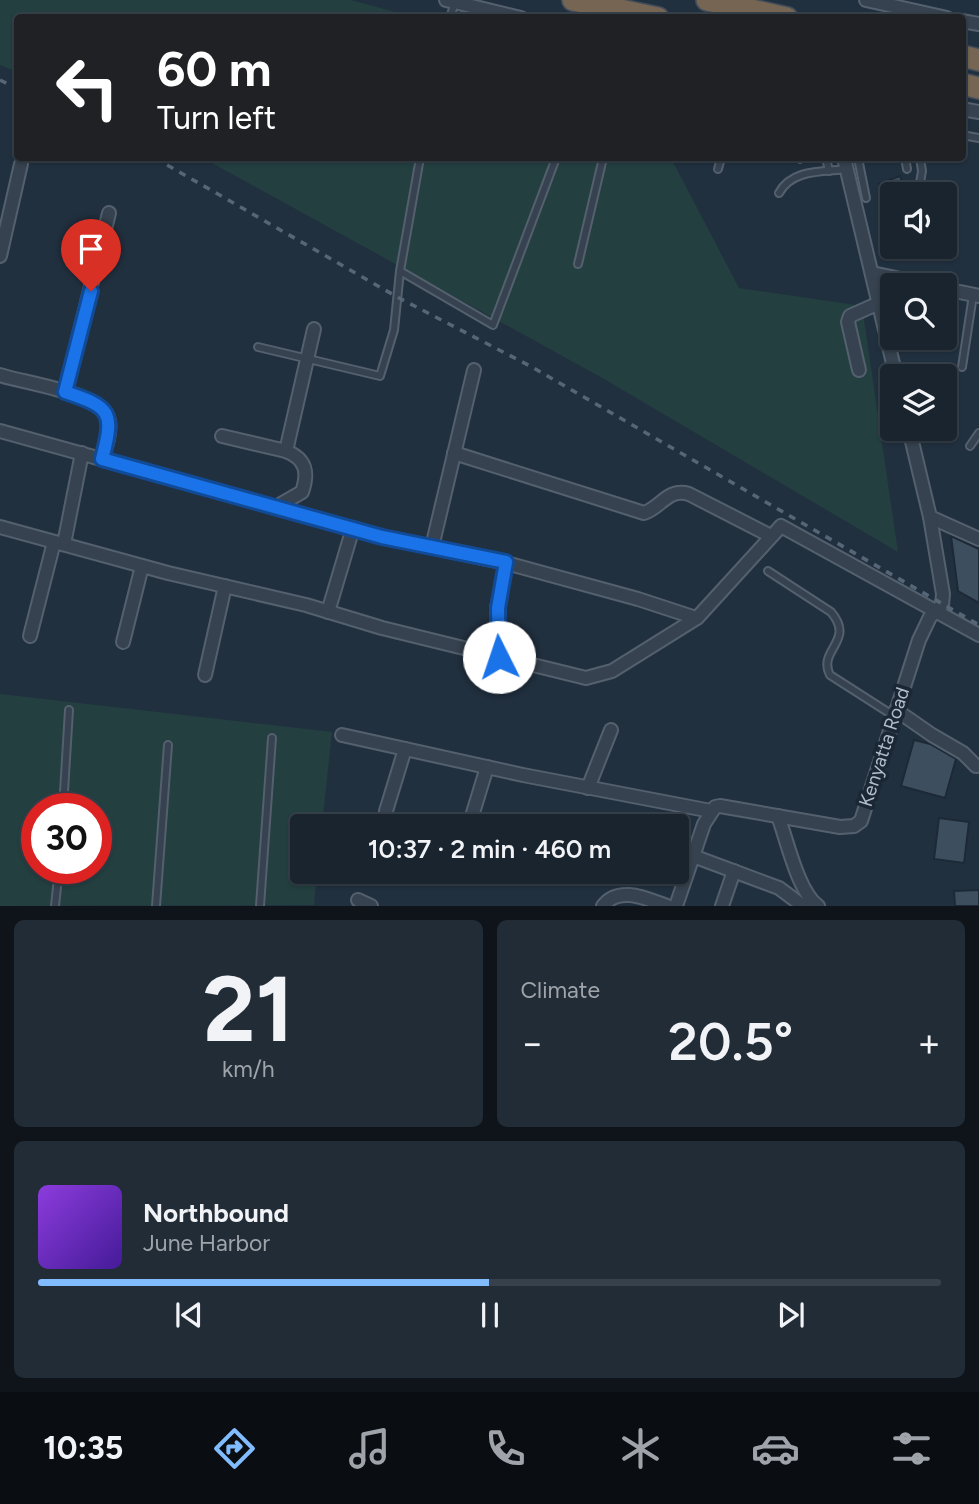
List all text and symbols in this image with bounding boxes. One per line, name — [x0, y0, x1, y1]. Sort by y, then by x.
text: 60 m — [157, 39, 272, 98]
icon: left — [42, 42, 133, 133]
text: Turn left — [157, 99, 276, 137]
map controls — [880, 182, 957, 441]
button: sound — [880, 182, 957, 259]
pin — [61, 219, 121, 291]
icon: arrive — [72, 230, 110, 268]
button: search — [880, 273, 957, 350]
button: layers — [880, 364, 957, 441]
position arrow — [462, 620, 536, 694]
street label: Kenyatta Road — [854, 684, 914, 810]
speed limit sign: 30 — [21, 793, 112, 884]
text: 10:37 · 2 min · 460 m — [368, 833, 611, 865]
text: 21 — [203, 955, 294, 1064]
text: Climate — [521, 976, 600, 1004]
text: 20.5° — [668, 1011, 793, 1073]
text: − — [521, 1020, 544, 1066]
text: + — [917, 1020, 941, 1066]
text: km/h — [222, 1055, 275, 1083]
text: Northbound — [143, 1197, 289, 1229]
text: June Harbor — [143, 1229, 270, 1257]
icon: previous — [170, 1296, 208, 1334]
icon: pause — [471, 1296, 509, 1334]
icon: next — [772, 1296, 810, 1334]
icon: directions — [210, 1424, 259, 1473]
icon: music — [345, 1424, 394, 1473]
icon: phone — [481, 1424, 530, 1473]
icon: climate — [616, 1424, 665, 1473]
icon: car — [751, 1424, 800, 1473]
icon: filters — [887, 1424, 936, 1473]
text: 10:35 — [43, 1429, 123, 1467]

